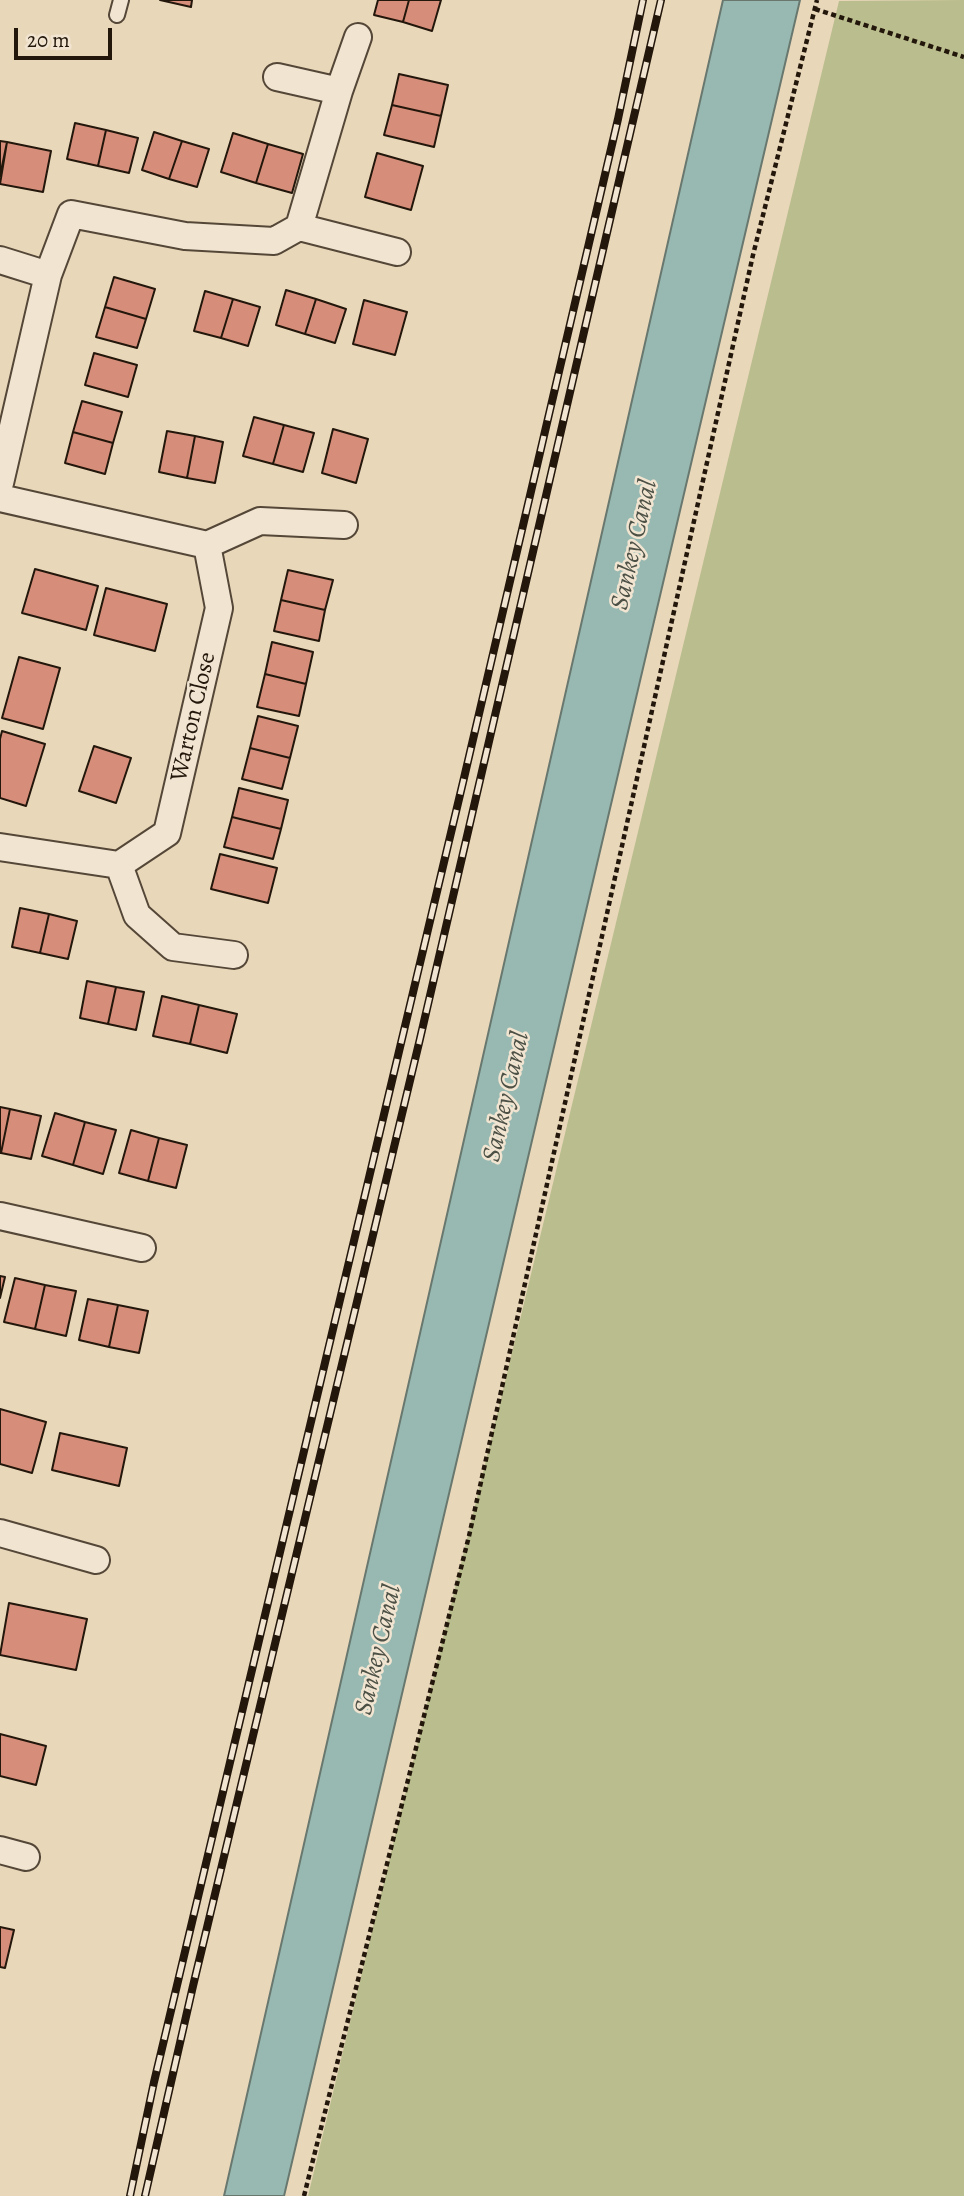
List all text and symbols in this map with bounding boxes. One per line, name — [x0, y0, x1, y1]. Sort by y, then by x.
scale bar — [18, 14, 116, 58]
text: 20 m — [27, 26, 70, 54]
water label: Sankey Canal — [605, 477, 665, 613]
street label: Warton Close — [165, 650, 223, 784]
water label: Sankey Canal — [477, 1029, 537, 1165]
water label: Sankey Canal — [349, 1582, 409, 1718]

